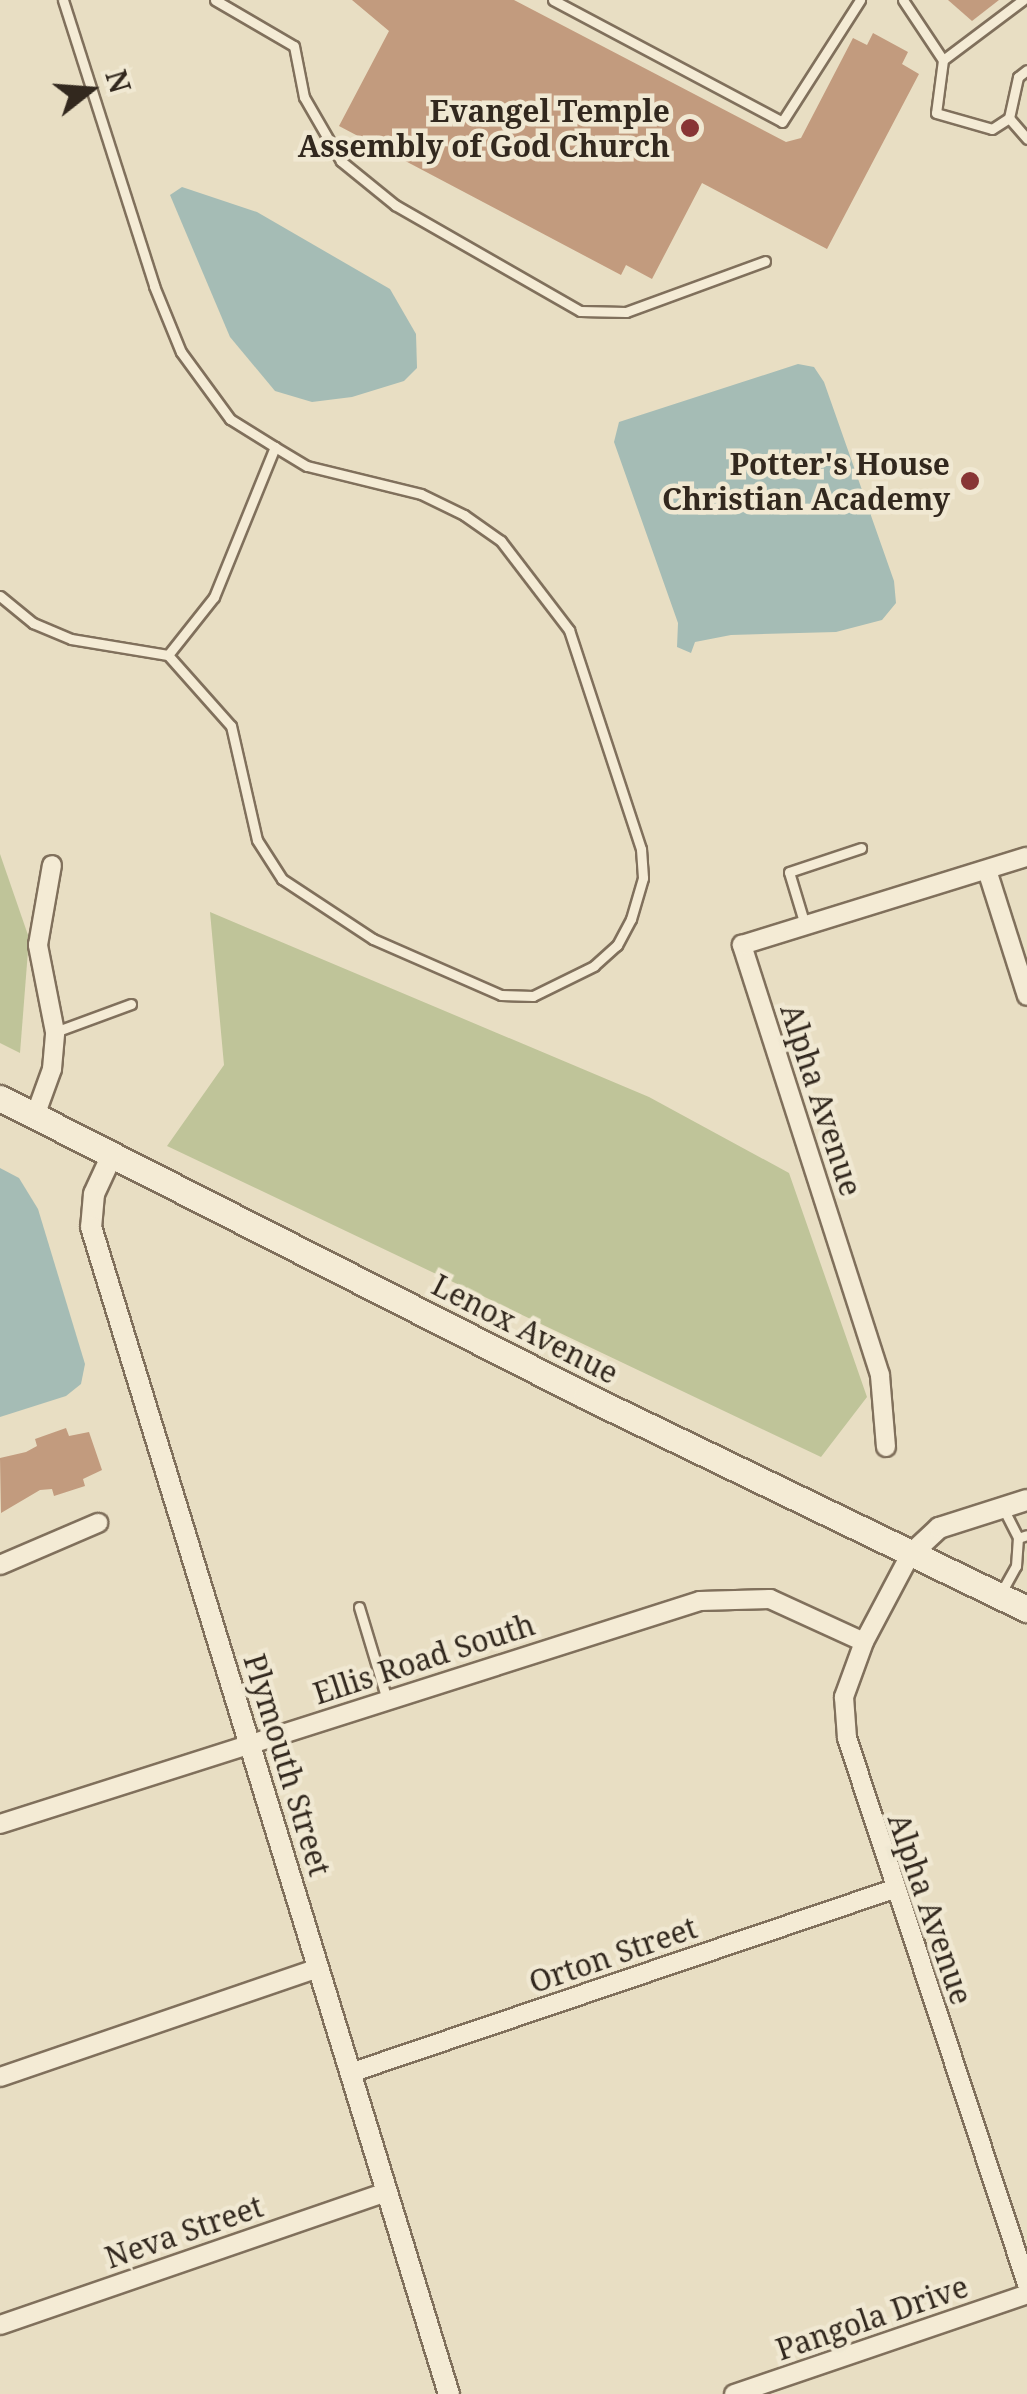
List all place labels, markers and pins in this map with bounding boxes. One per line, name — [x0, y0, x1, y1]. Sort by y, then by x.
place label: Evangel Temple Assembly of God Church — [298, 93, 670, 164]
marker: Evangel Temple Assembly of God Church — [679, 117, 701, 139]
place label: Potter's House Christian Academy — [662, 446, 950, 516]
marker: Potter's House Christian Academy — [959, 470, 981, 492]

